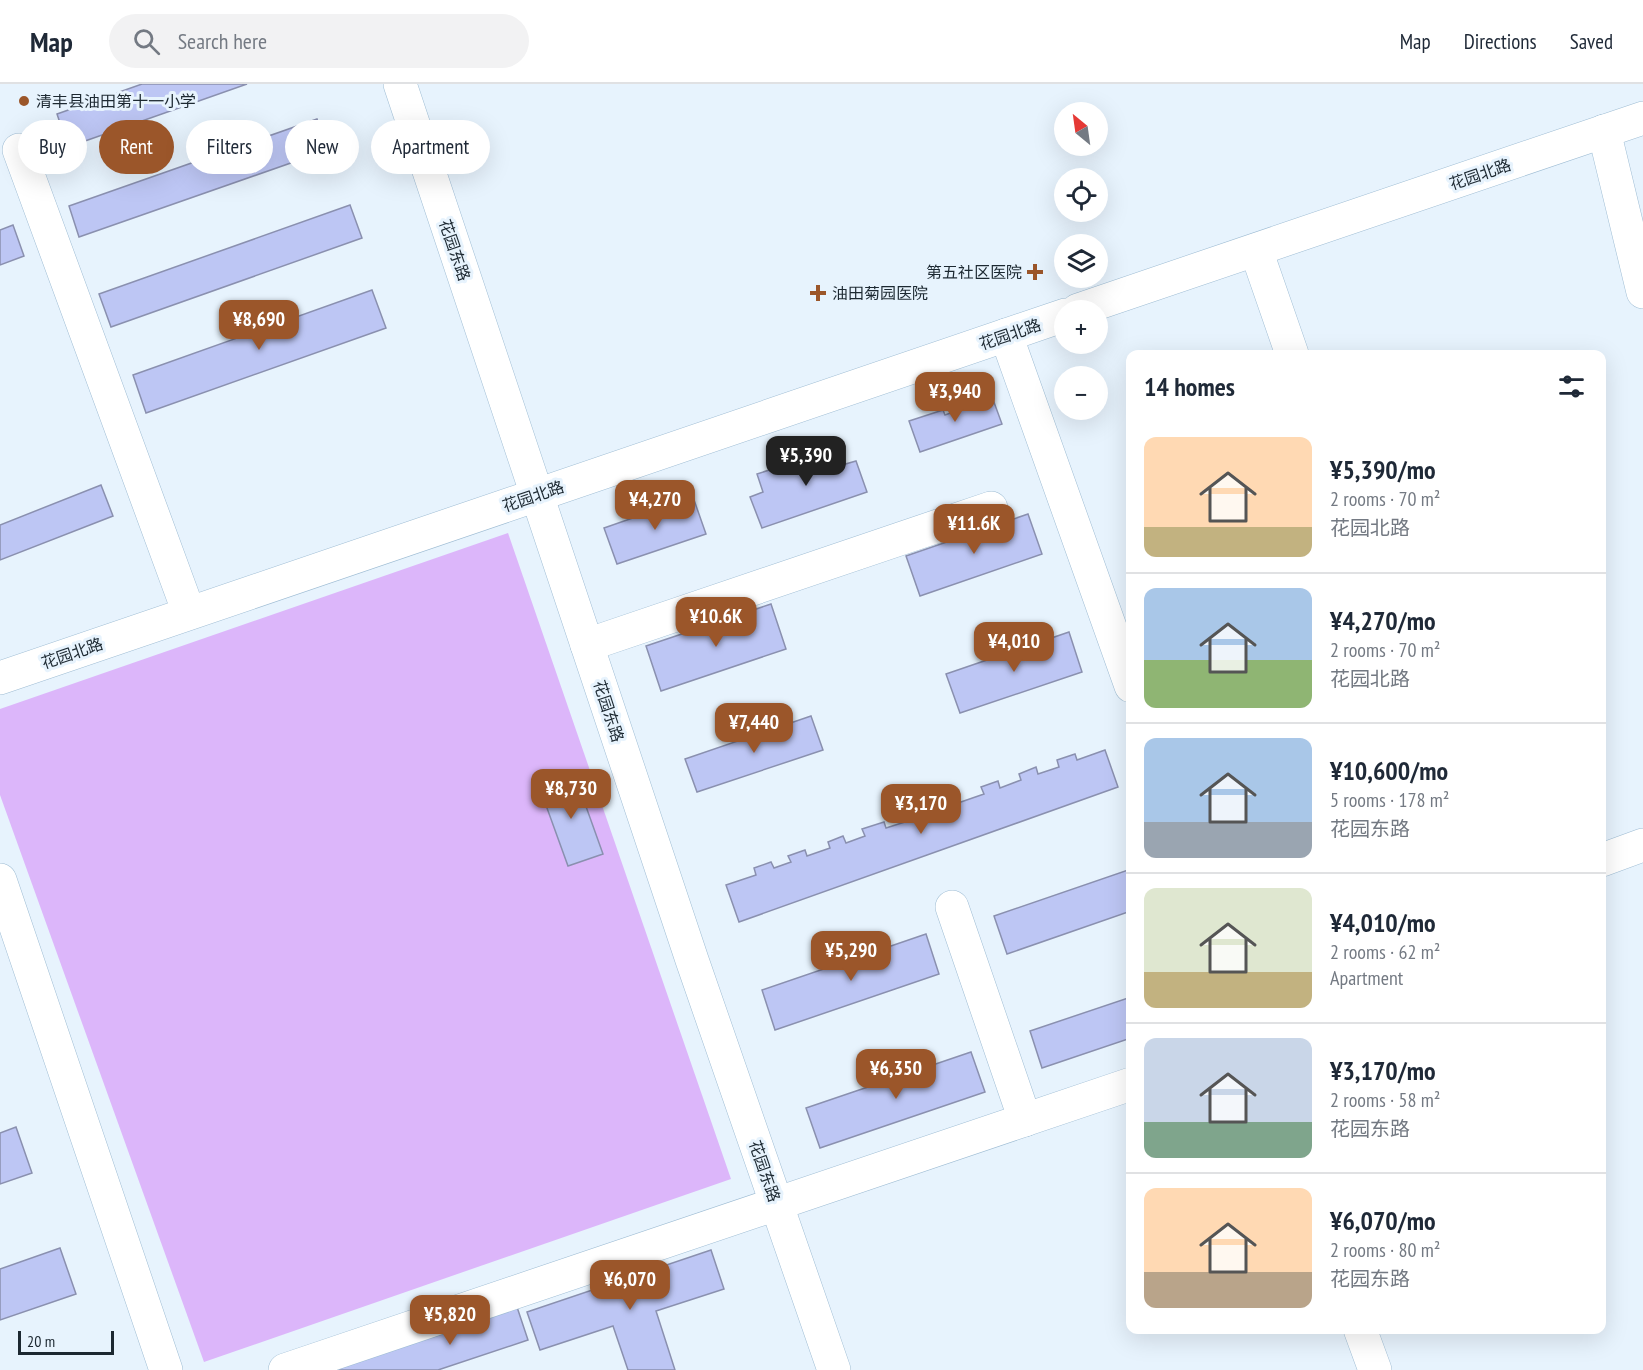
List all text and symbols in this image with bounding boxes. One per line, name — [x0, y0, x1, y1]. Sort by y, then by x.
search box — [109, 14, 529, 68]
text: Map — [30, 23, 73, 60]
icon: search — [130, 25, 163, 58]
text: Search here — [178, 27, 267, 55]
text: Map — [1400, 28, 1431, 55]
text: Directions — [1464, 28, 1537, 55]
text: Saved — [1570, 28, 1613, 55]
place label: 清丰县油田第十一小学 — [36, 91, 196, 111]
marker: 清丰县油田第十一小学 — [17, 94, 31, 108]
north arrow — [1054, 102, 1108, 156]
map controls — [1054, 102, 1108, 420]
chip: Buy — [18, 120, 87, 174]
chip: Rent — [99, 120, 174, 174]
chip: Filters — [186, 120, 273, 174]
chip: New — [285, 120, 359, 174]
chip: Apartment — [371, 120, 490, 174]
street label: 花园北路 — [1446, 154, 1514, 194]
button: locate — [1054, 168, 1108, 222]
street label: 花园东路 — [435, 216, 475, 284]
button: layers — [1054, 234, 1108, 288]
place label: 第五社区医院 — [926, 262, 1022, 282]
marker: 第五社区医院 — [1026, 263, 1044, 281]
place label: 油田菊园医院 — [832, 283, 928, 303]
marker: 油田菊园医院 — [809, 284, 827, 302]
pin: ¥8,690 — [210, 300, 308, 351]
button: + — [1054, 300, 1108, 354]
text: ¥8,690 — [233, 306, 285, 332]
street label: 花园北路 — [976, 314, 1044, 354]
button: − — [1054, 366, 1108, 420]
text: 14 homes — [1144, 370, 1235, 403]
icon: filters — [1555, 370, 1588, 403]
pin: ¥3,940 — [906, 372, 1004, 423]
text: ¥3,940 — [929, 378, 981, 404]
pin: ¥5,390 — [757, 436, 855, 487]
text: ¥5,390 — [780, 442, 832, 468]
text: ¥5,390/mo — [1330, 453, 1436, 486]
icon: home — [1192, 461, 1264, 533]
street label: 花园北路 — [499, 476, 567, 516]
pin: ¥4,270 — [606, 480, 704, 531]
text: ¥4,270 — [629, 486, 681, 512]
text: 2 rooms · 70 m² — [1330, 486, 1440, 512]
pin: ¥11.6K — [925, 504, 1023, 555]
text: ¥11.6K — [948, 510, 1000, 536]
text: 花园北路 — [1330, 515, 1410, 541]
pin: ¥10.6K — [667, 597, 765, 648]
text: ¥10.6K — [690, 603, 742, 629]
text: ¥4,270/mo — [1330, 604, 1436, 637]
icon: home — [1192, 612, 1264, 684]
pin: ¥4,010 — [965, 622, 1063, 673]
text: ¥4,010 — [988, 628, 1040, 654]
street label: 花园北路 — [38, 633, 106, 673]
text: 2 rooms · 70 m² — [1330, 637, 1440, 663]
text: 花园北路 — [1330, 666, 1410, 692]
street label: 花园东路 — [590, 677, 628, 745]
pin: ¥7,440 — [705, 703, 803, 754]
text: ¥7,440 — [729, 709, 779, 735]
text: ¥10,600/mo — [1330, 754, 1448, 787]
icon: home — [1192, 762, 1264, 834]
pin: ¥8,730 — [522, 769, 620, 820]
text: ¥8,730 — [545, 775, 597, 801]
pin: ¥3,170 — [872, 784, 970, 835]
text: 5 rooms · 178 m² — [1330, 787, 1449, 813]
text: ¥3,170 — [895, 790, 947, 816]
text: 花园东路 — [1330, 816, 1410, 842]
text: ¥4,010/mo — [1330, 906, 1436, 939]
icon: home — [1192, 912, 1264, 984]
pin: ¥5,290 — [802, 931, 900, 982]
text: ¥5,290 — [825, 937, 877, 963]
text: 2 rooms · 62 m² — [1330, 939, 1440, 965]
text: Apartment — [1330, 965, 1403, 991]
pin: ¥6,350 — [847, 1049, 945, 1100]
text: ¥3,170/mo — [1330, 1054, 1436, 1087]
text: ¥6,350 — [870, 1055, 922, 1081]
icon: home — [1192, 1062, 1264, 1134]
text: 2 rooms · 58 m² — [1330, 1087, 1440, 1113]
text: 花园东路 — [1330, 1116, 1410, 1142]
street label: 花园东路 — [745, 1137, 785, 1205]
text: ¥6,070/mo — [1330, 1204, 1436, 1237]
icon: home — [1192, 1212, 1264, 1284]
text: 2 rooms · 80 m² — [1330, 1237, 1440, 1263]
pin: ¥6,070 — [581, 1260, 679, 1311]
text: ¥6,070 — [604, 1266, 656, 1292]
text: 花园东路 — [1330, 1266, 1410, 1292]
pin: ¥5,820 — [401, 1295, 499, 1346]
text: ¥5,820 — [424, 1301, 476, 1327]
scale bar — [18, 1328, 114, 1356]
text: 20 m — [27, 1331, 55, 1351]

